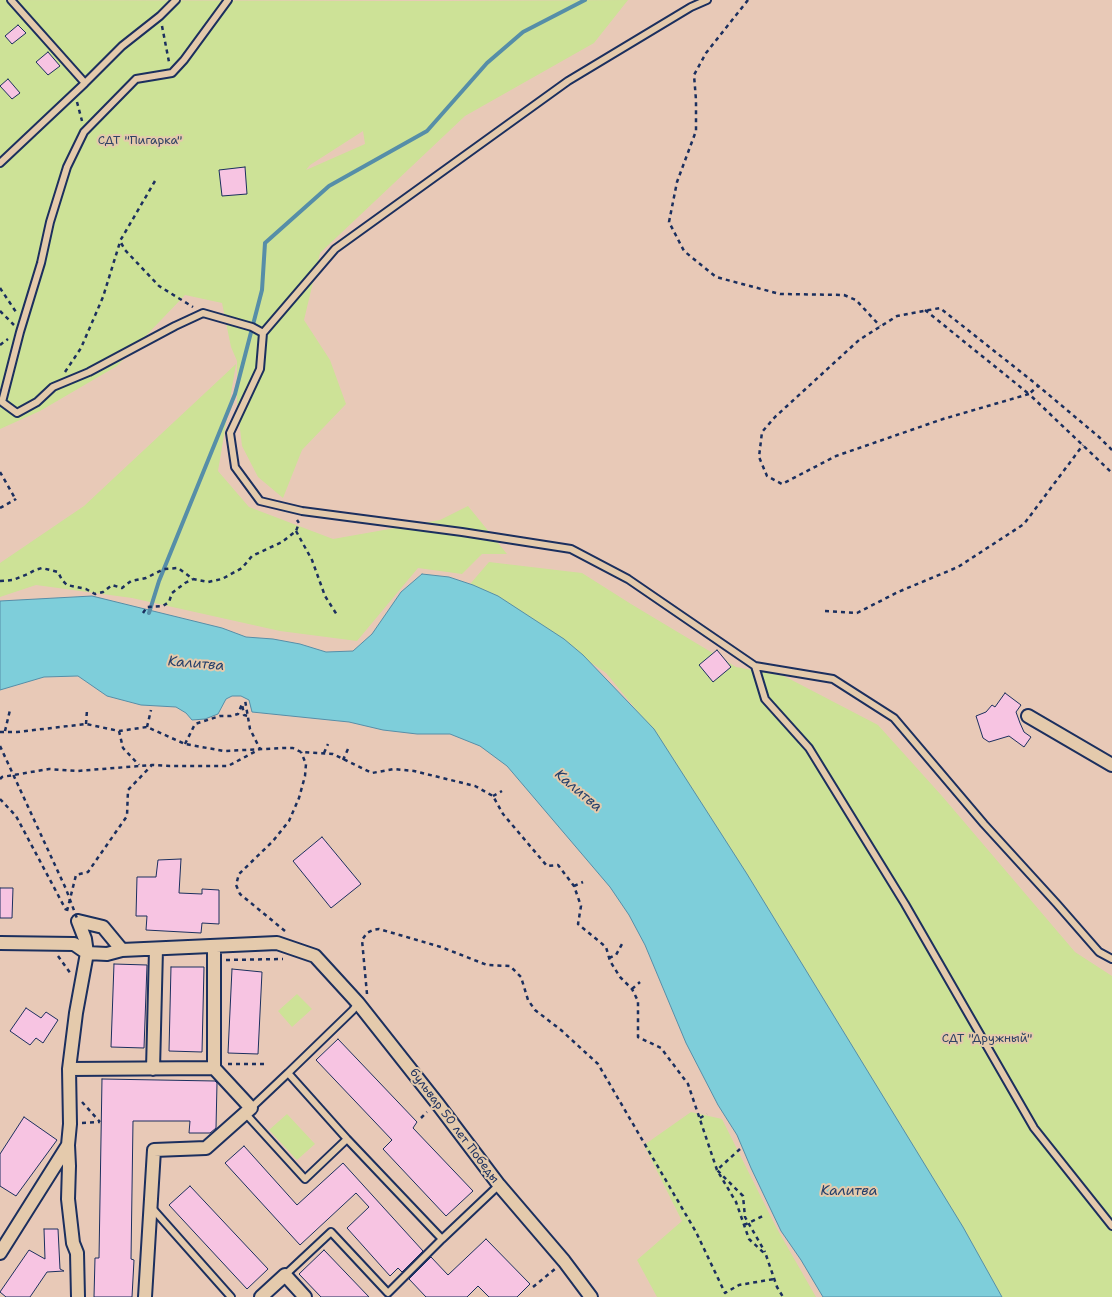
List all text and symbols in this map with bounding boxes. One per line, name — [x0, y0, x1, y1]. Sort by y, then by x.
park label: СДТ "Пигарка" — [98, 134, 182, 148]
water label: Калитва — [167, 653, 225, 675]
water label: Калитва — [551, 766, 605, 816]
park label: СДТ "Дружный" — [942, 1032, 1032, 1046]
street label: бульвар 50 лет Победы — [406, 1066, 502, 1186]
water label: Калитва — [821, 1183, 877, 1199]

